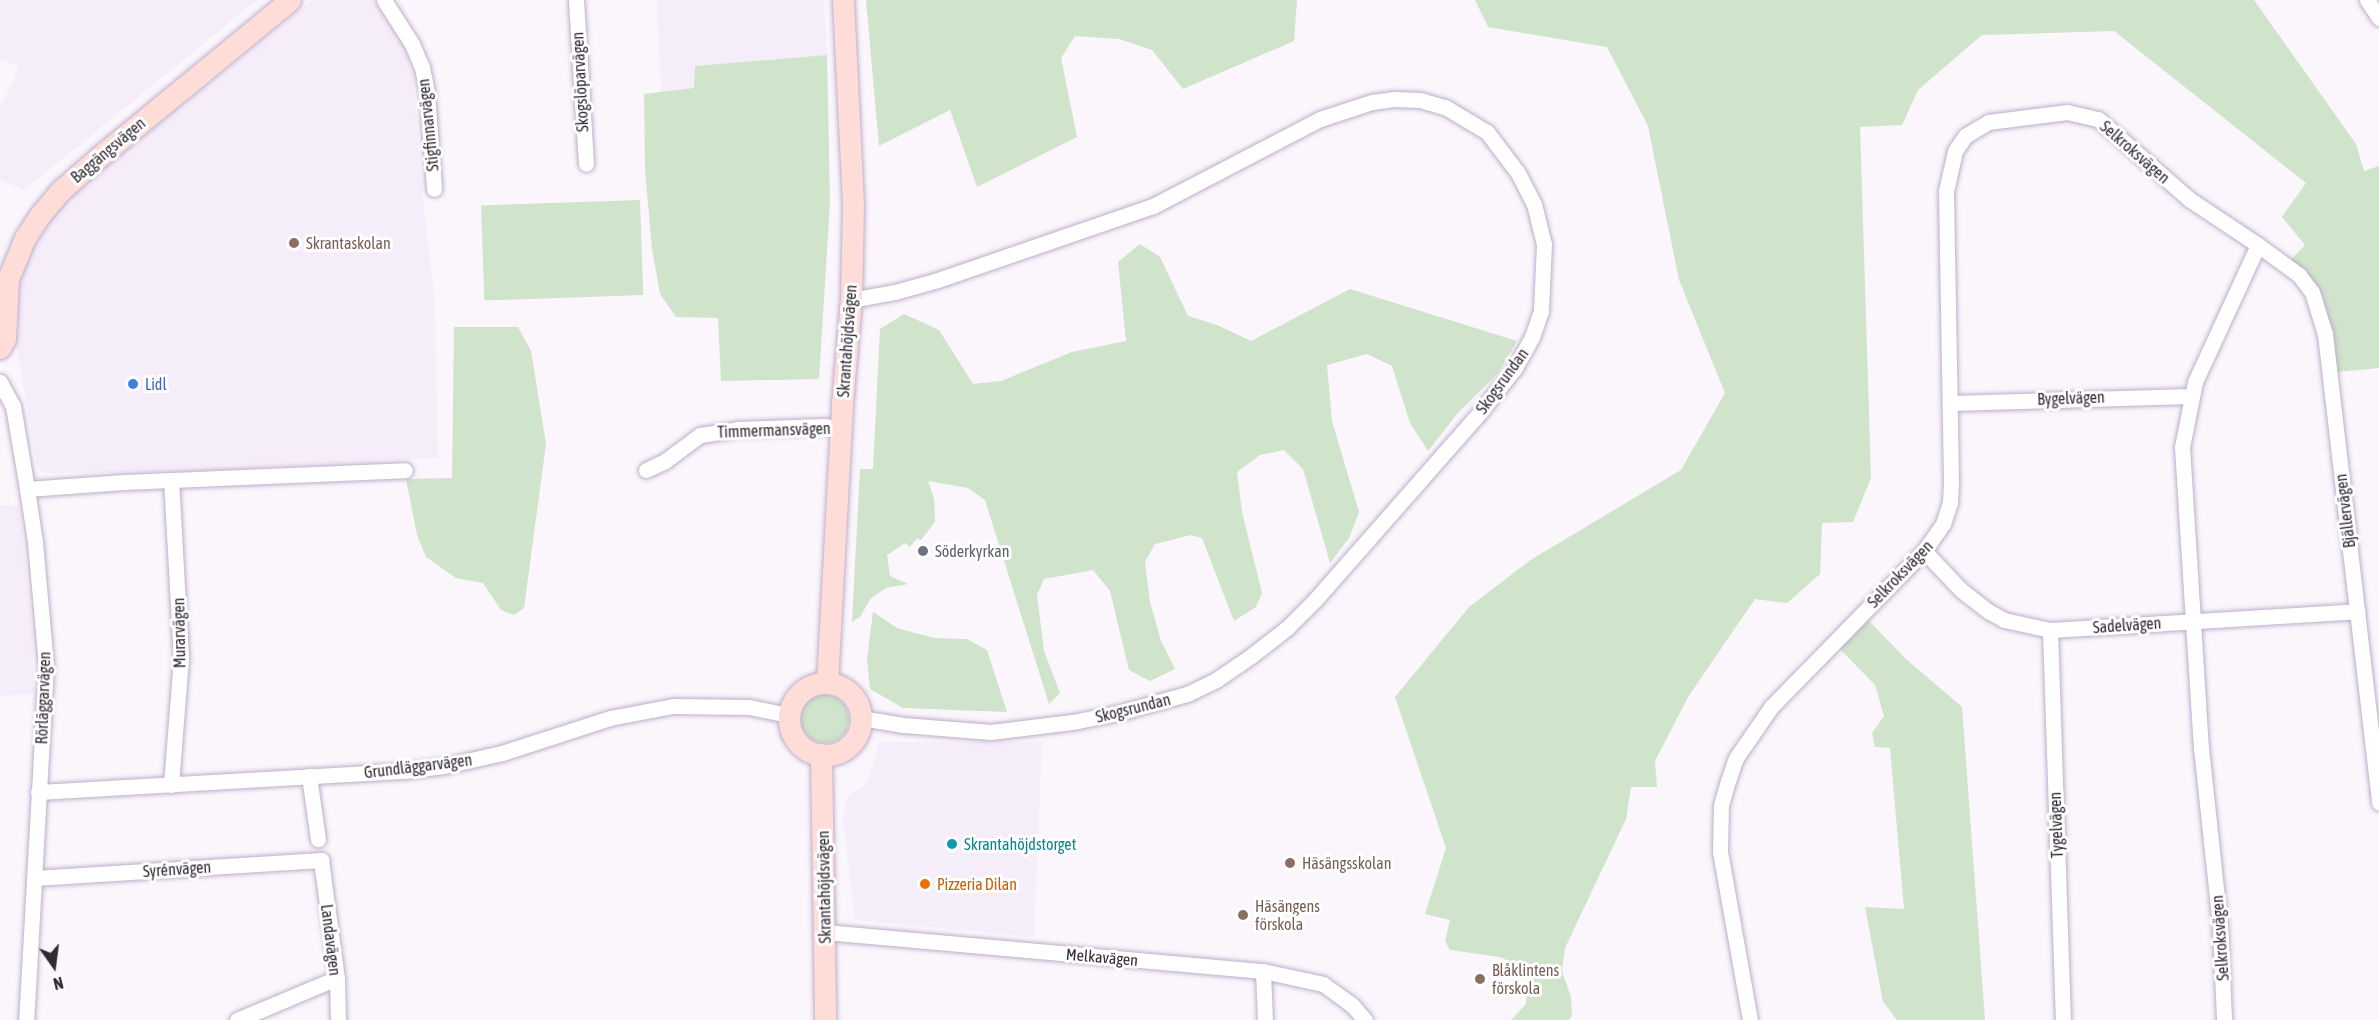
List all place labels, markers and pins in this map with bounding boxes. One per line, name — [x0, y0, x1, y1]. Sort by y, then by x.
place label: Skrantaskolan — [306, 233, 391, 253]
marker: Skrantaskolan — [287, 236, 301, 250]
place label: Lidl — [145, 374, 167, 394]
marker: Lidl — [126, 377, 140, 391]
place label: Söderkyrkan — [935, 541, 1009, 561]
marker: Söderkyrkan — [916, 544, 930, 558]
place label: Skrantahöjdstorget — [964, 834, 1076, 854]
marker: Skrantahöjdstorget — [945, 837, 959, 851]
place label: Häsängsskolan — [1302, 853, 1391, 873]
marker: Häsängsskolan — [1283, 856, 1297, 870]
place label: Pizzeria Dilan — [937, 874, 1017, 894]
marker: Pizzeria Dilan — [918, 877, 932, 891]
place label: Häsängens förskola — [1255, 896, 1320, 934]
marker: Häsängens förskola — [1236, 908, 1250, 922]
place label: Blåklintens förskola — [1492, 960, 1559, 998]
marker: Blåklintens förskola — [1473, 972, 1487, 986]

